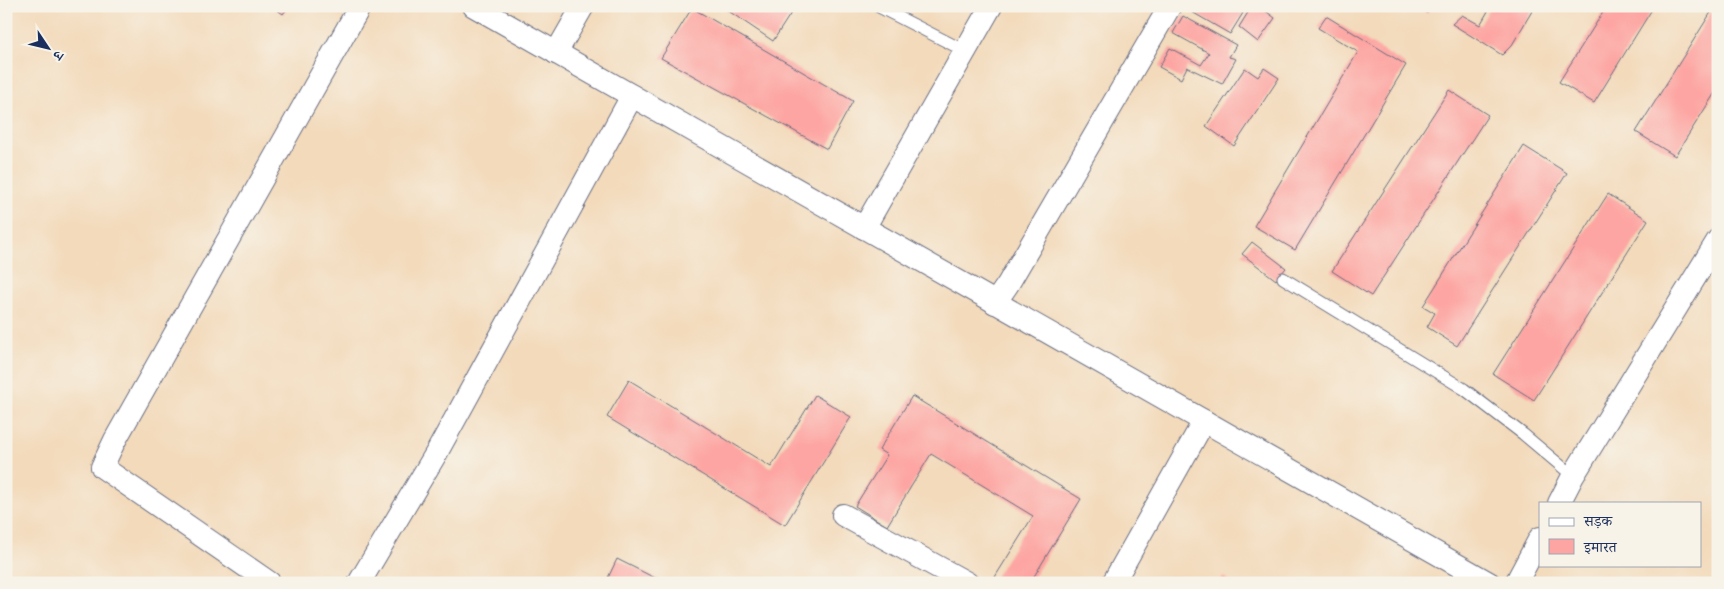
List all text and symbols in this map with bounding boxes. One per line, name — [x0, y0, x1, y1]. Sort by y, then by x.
north arrow — [22, 22, 72, 72]
text: उ — [47, 45, 68, 64]
legend — [1539, 502, 1702, 566]
text: सड़क — [1583, 512, 1613, 533]
text: इमारत — [1583, 538, 1618, 559]

